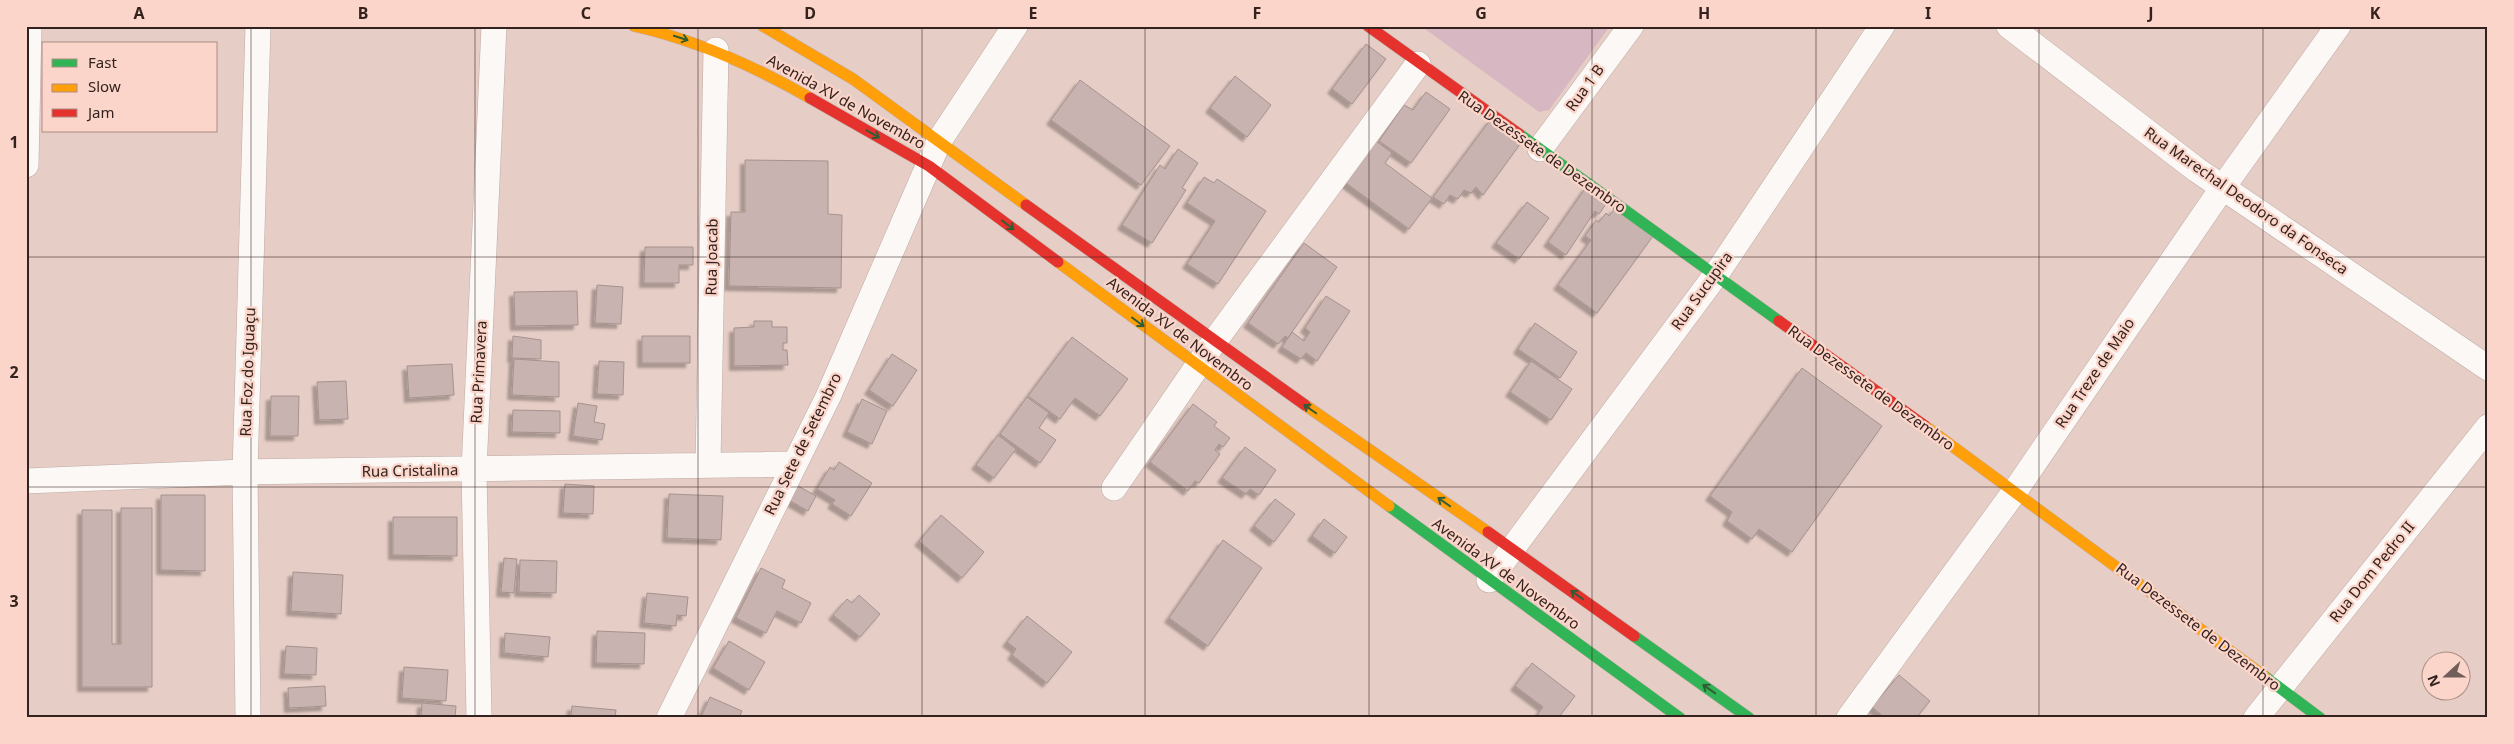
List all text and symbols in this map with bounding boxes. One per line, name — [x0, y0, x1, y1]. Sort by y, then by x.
text: A — [133, 2, 145, 24]
text: B — [358, 2, 368, 24]
text: C — [581, 2, 591, 24]
text: D — [804, 2, 816, 24]
text: E — [1029, 2, 1038, 24]
text: F — [1253, 2, 1261, 24]
text: G — [1475, 2, 1487, 24]
text: H — [1698, 2, 1710, 24]
text: I — [1925, 2, 1931, 24]
text: J — [2146, 2, 2154, 24]
text: K — [2370, 2, 2381, 24]
one-way arrow — [673, 34, 689, 44]
legend — [42, 42, 218, 132]
street label: Avenida XV de Novembro — [764, 49, 929, 153]
text: Fast — [88, 52, 117, 72]
street label: Rua 1 B — [1560, 60, 1608, 115]
text: Slow — [88, 76, 121, 96]
street label: Rua Dezessete de Dezembro — [1455, 85, 1631, 217]
text: Jam — [86, 102, 115, 122]
street label: Rua Marechal Deodoro da Fonseca — [2141, 122, 2352, 279]
one-way arrow — [866, 129, 881, 139]
text: 1 — [9, 131, 19, 153]
street label: Rua Joacab — [700, 218, 722, 296]
one-way arrow — [1001, 219, 1014, 230]
street label: Rua Sucupira — [1666, 247, 1736, 334]
street label: Avenida XV de Novembro — [1103, 272, 1258, 395]
street label: Rua Foz do Iguaçu — [235, 307, 259, 437]
street label: Rua Treze de Maio — [2050, 314, 2138, 431]
one-way arrow — [1131, 317, 1145, 327]
street label: Rua Primavera — [465, 320, 491, 424]
street label: Rua Dezessete de Dezembro — [1784, 320, 1959, 454]
text: 2 — [9, 361, 19, 383]
street label: Rua Sete de Setembro — [759, 369, 845, 518]
one-way arrow — [1304, 404, 1318, 414]
street label: Rua Cristalina — [361, 459, 459, 481]
one-way arrow — [1437, 497, 1451, 507]
street label: Avenida XV de Novembro — [1429, 513, 1585, 634]
street label: Rua Dom Pedro II — [2324, 517, 2418, 626]
street label: Rua Dezessete de Dezembro — [2112, 558, 2285, 695]
text: 3 — [9, 590, 19, 612]
one-way arrow — [1570, 590, 1584, 600]
north arrow — [2422, 652, 2472, 702]
text: N — [2422, 672, 2444, 690]
one-way arrow — [1703, 684, 1716, 695]

